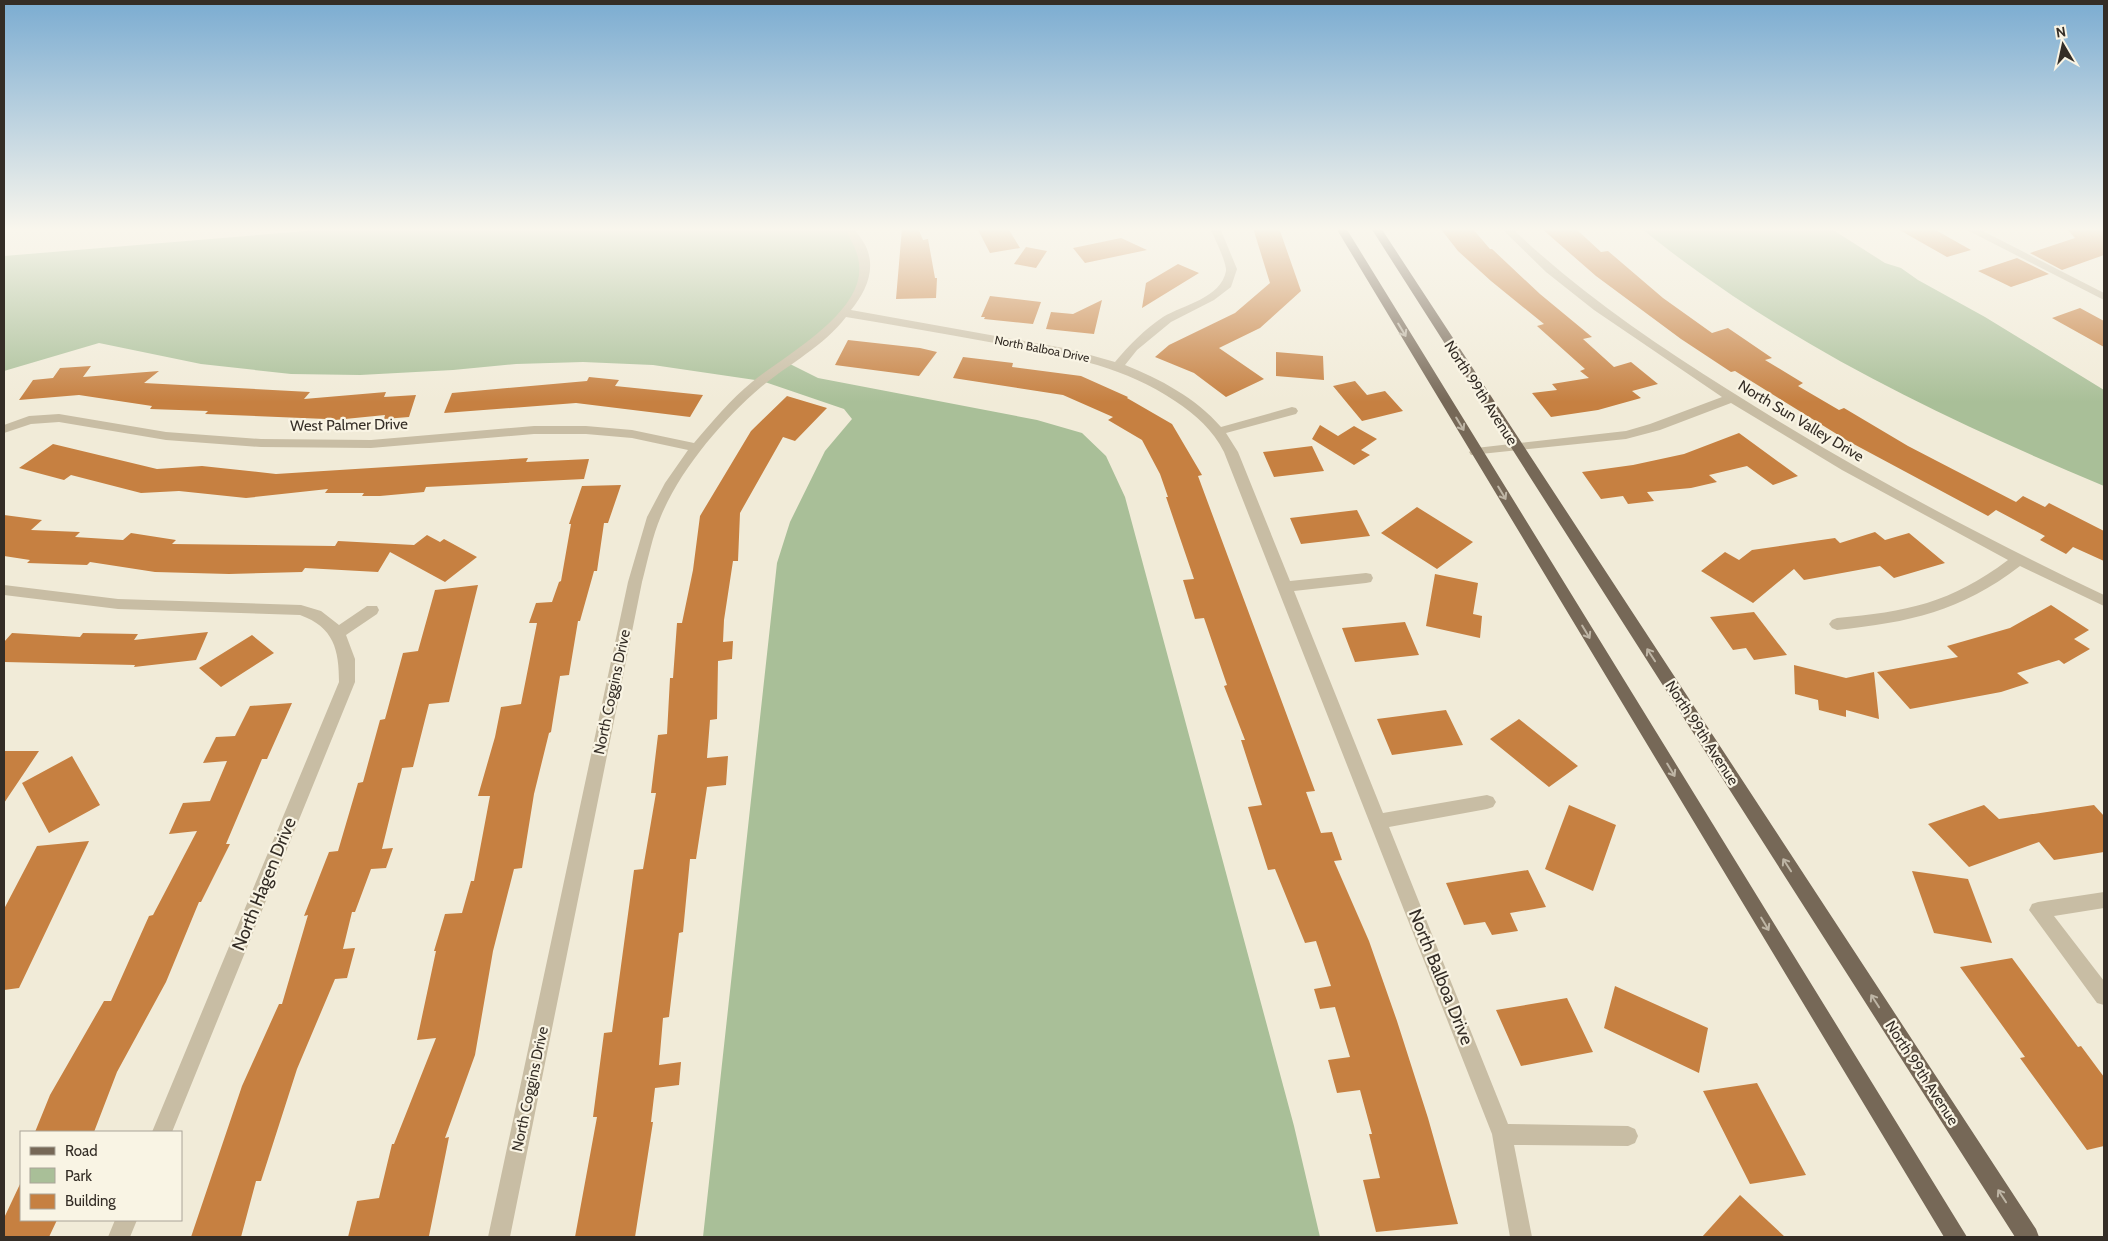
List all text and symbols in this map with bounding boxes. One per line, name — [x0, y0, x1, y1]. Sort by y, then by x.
north arrow — [2038, 20, 2088, 70]
text: N — [2055, 22, 2067, 42]
one-way arrow — [1398, 322, 1408, 336]
street label: North Balboa Drive — [993, 332, 1091, 365]
street label: North 99th Avenue — [1440, 337, 1522, 449]
street label: North Sun Valley Drive — [1735, 376, 1867, 466]
street label: West Palmer Drive — [290, 415, 408, 435]
one-way arrow — [1455, 416, 1465, 430]
one-way arrow — [1497, 486, 1507, 500]
one-way arrow — [1582, 624, 1592, 638]
street label: North Coggins Drive — [590, 628, 634, 756]
one-way arrow — [1646, 649, 1656, 663]
street label: North 99th Avenue — [1661, 677, 1743, 789]
one-way arrow — [1667, 763, 1677, 777]
street label: North Hagen Drive — [227, 814, 301, 954]
one-way arrow — [1782, 858, 1792, 872]
street label: North Balboa Drive — [1404, 906, 1478, 1048]
one-way arrow — [1760, 917, 1770, 931]
one-way arrow — [1870, 995, 1880, 1009]
street label: North 99th Avenue — [1881, 1017, 1963, 1129]
street label: North Coggins Drive — [508, 1025, 552, 1153]
legend — [20, 1131, 182, 1221]
text: Road — [65, 1142, 98, 1160]
text: Park — [65, 1167, 92, 1185]
one-way arrow — [1997, 1190, 2007, 1204]
text: Building — [65, 1192, 116, 1210]

